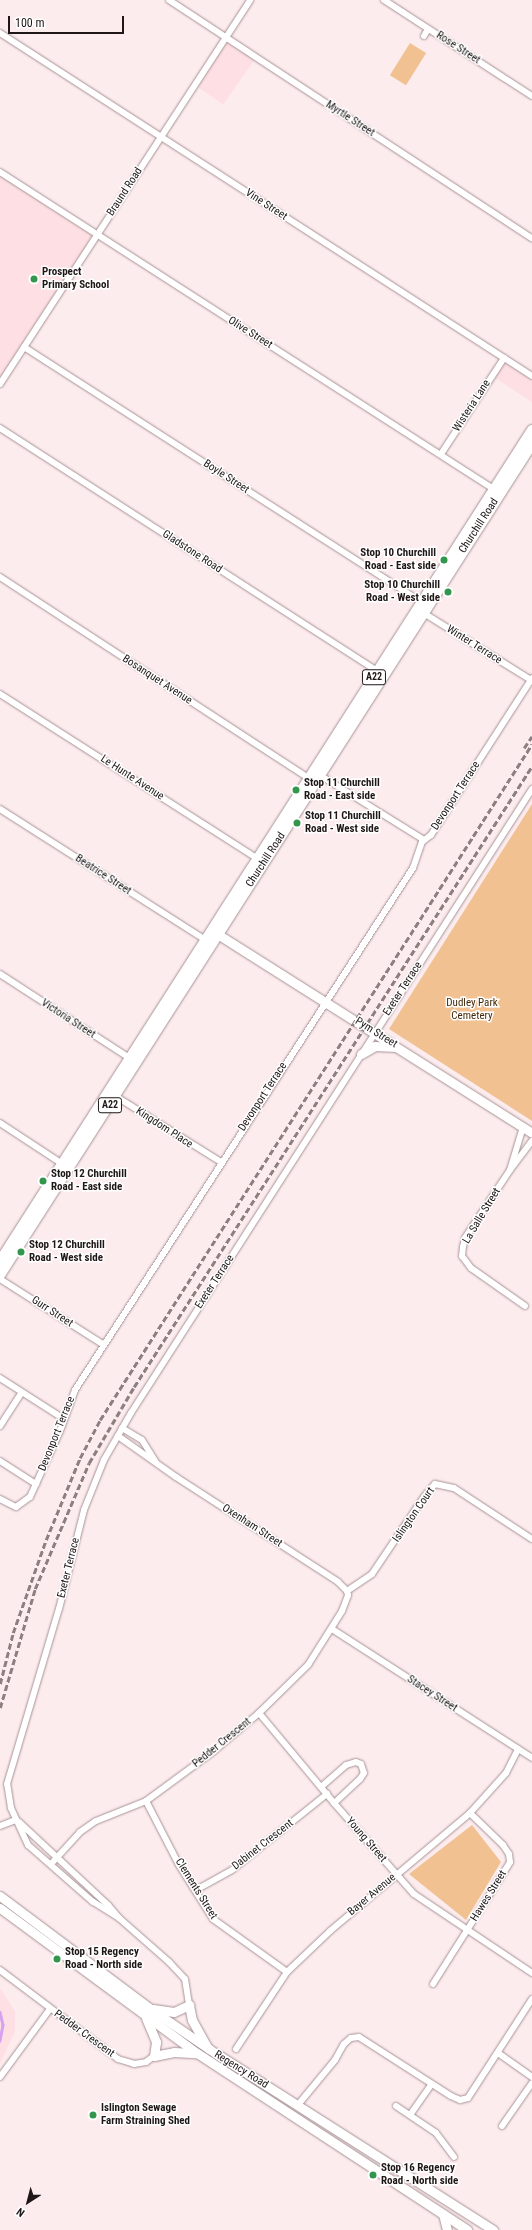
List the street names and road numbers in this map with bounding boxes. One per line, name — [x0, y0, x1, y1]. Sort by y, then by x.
street label: Rose Street — [434, 29, 482, 67]
street label: Myrtle Street — [323, 98, 377, 140]
street label: Braund Road — [104, 165, 146, 219]
street label: Vine Street — [242, 187, 290, 223]
street label: Olive Street — [225, 314, 275, 352]
street label: Wisteria Lane — [450, 378, 494, 434]
street label: Boyle Street — [201, 457, 251, 497]
street label: Churchill Road — [456, 496, 502, 556]
street label: Gladstone Road — [160, 528, 224, 576]
street label: Winter Terrace — [444, 623, 504, 667]
street label: Bosanquet Avenue — [120, 653, 194, 707]
road number: A22 — [361, 669, 387, 685]
street label: Le Hunte Avenue — [98, 753, 166, 803]
street label: Devonport Terrace — [429, 759, 483, 833]
street label: Churchill Road — [243, 830, 289, 890]
street label: Beatrice Street — [73, 852, 133, 898]
street label: Exeter Terrace — [381, 959, 425, 1019]
street label: Victoria Street — [38, 997, 98, 1041]
street label: Pym Street — [352, 1015, 400, 1051]
street label: Devonport Terrace — [236, 1060, 290, 1134]
road number: A22 — [97, 1097, 123, 1113]
street label: Kingdom Place — [133, 1105, 195, 1151]
street label: La Salle Street — [460, 1186, 504, 1246]
street label: Exeter Terrace — [193, 1252, 237, 1312]
street label: Gurr Street — [29, 1294, 75, 1330]
street label: Devonport Terrace — [36, 1395, 78, 1473]
street label: Islington Court — [390, 1485, 438, 1545]
street label: Oxenham Street — [219, 1502, 285, 1550]
street label: Exeter Terrace — [55, 1536, 83, 1600]
street label: Stacey Street — [404, 1673, 460, 1715]
street label: Pedder Crescent — [190, 1715, 254, 1771]
street label: Young Street — [343, 1815, 389, 1865]
street label: Dabinet Crescent — [230, 1817, 296, 1873]
street label: Clements Street — [172, 1856, 220, 1922]
street label: Hawes Street — [468, 1868, 510, 1924]
street label: Bayer Avenue — [345, 1871, 399, 1919]
street label: Pedder Crescent — [51, 2008, 117, 2060]
street label: Regency Road — [212, 2048, 270, 2092]

